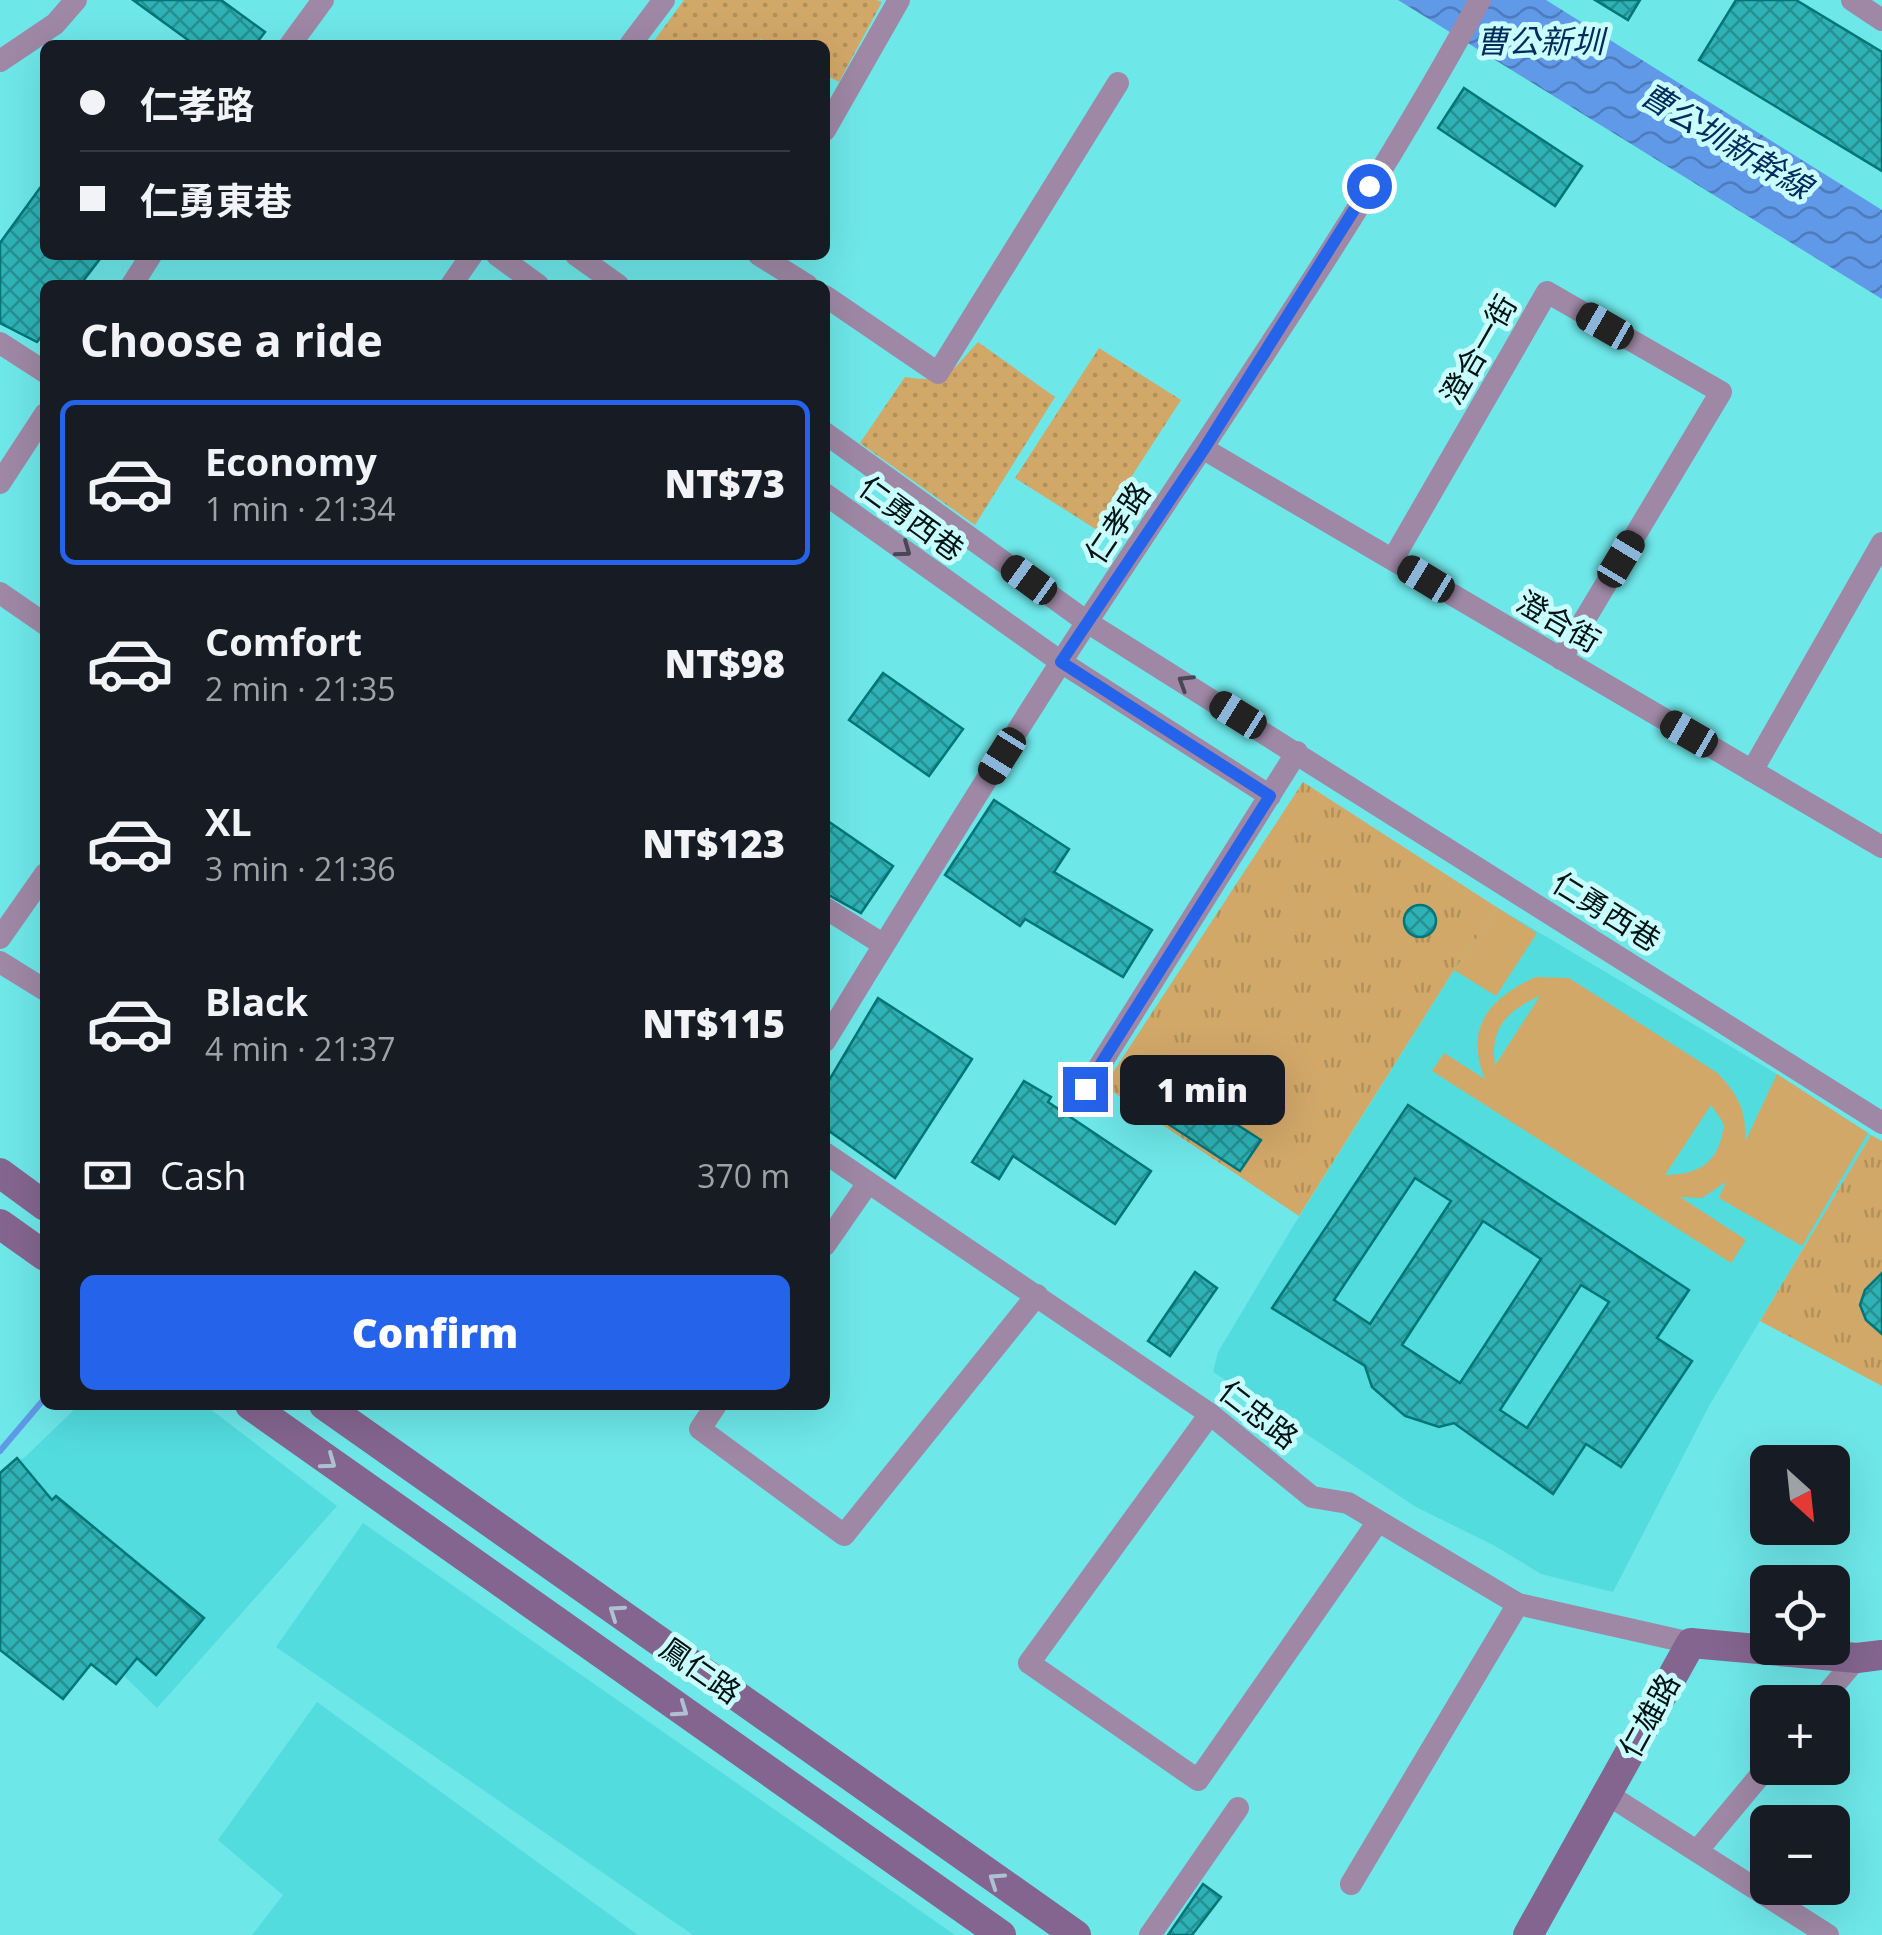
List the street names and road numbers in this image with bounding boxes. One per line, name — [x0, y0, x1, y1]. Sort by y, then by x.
street label: 澄合一街 — [1430, 287, 1525, 411]
street label: 仁勇西巷 — [851, 466, 972, 570]
street label: 仁孝路 — [1075, 473, 1159, 571]
street label: 澄合街 — [1510, 580, 1608, 661]
street label: 仁勇西巷 — [1545, 862, 1669, 960]
street label: 仁忠路 — [1211, 1370, 1307, 1458]
street label: 鳳仁路 — [652, 1627, 749, 1712]
street label: 仁雄路 — [1609, 1666, 1688, 1765]

